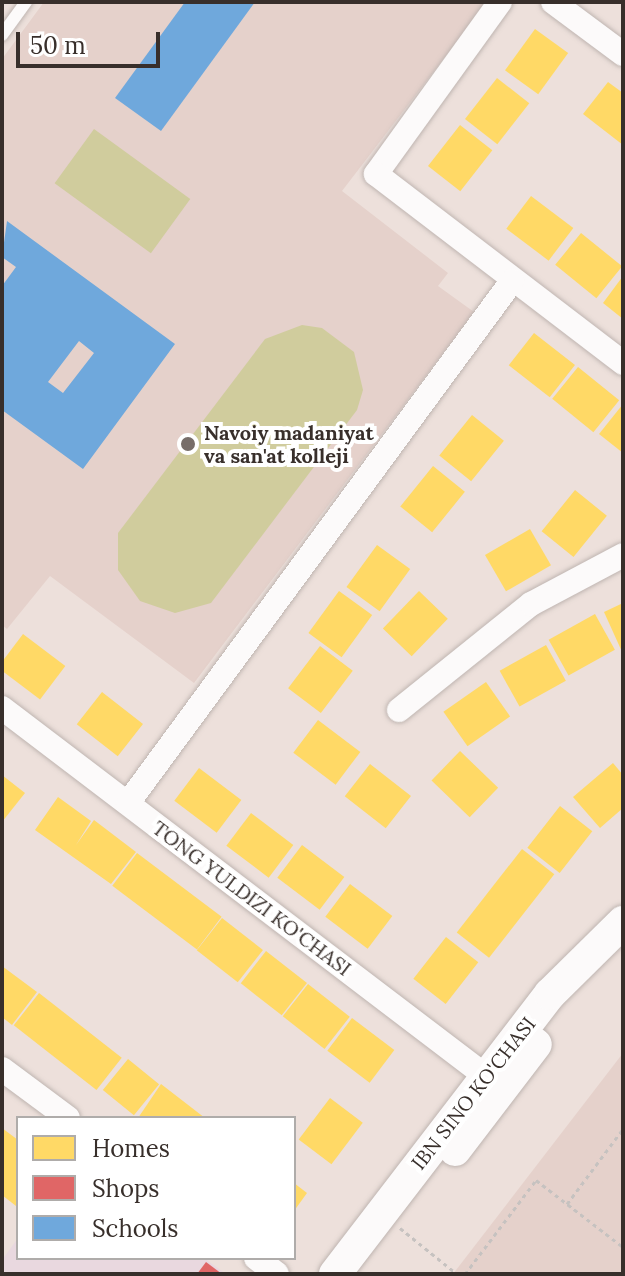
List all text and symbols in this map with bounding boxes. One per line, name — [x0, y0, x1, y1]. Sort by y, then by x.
scale bar — [20, 16, 164, 66]
text: 50 m — [30, 30, 86, 61]
place label: Navoiy madaniyat va san'at kolleji — [204, 420, 374, 467]
marker: Navoiy madaniyat va san'at kolleji — [179, 435, 197, 453]
street label: TONG YULDIZI KO'CHASI — [148, 816, 356, 980]
street label: IBN SINO KO'CHASI — [406, 1012, 540, 1174]
legend — [16, 1116, 296, 1260]
text: Homes — [92, 1133, 170, 1164]
text: Shops — [92, 1173, 159, 1204]
text: Schools — [92, 1213, 178, 1244]

